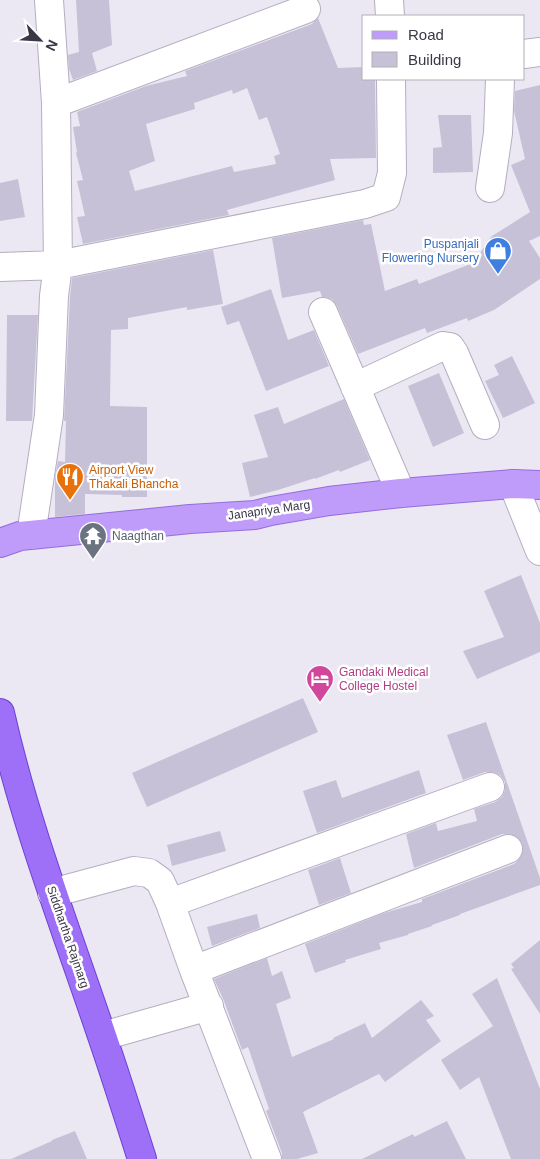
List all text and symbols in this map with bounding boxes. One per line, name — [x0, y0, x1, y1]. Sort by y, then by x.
north arrow — [15, 15, 65, 65]
legend — [362, 15, 525, 80]
text: Road — [408, 26, 444, 43]
text: N — [42, 38, 61, 53]
text: Building — [408, 51, 461, 68]
shop icon: Puspanjali Flowering Nursery — [483, 236, 513, 275]
place label: Puspanjali Flowering Nursery — [382, 237, 479, 265]
restaurant icon: Airport View Thakali Bhancha — [55, 462, 85, 501]
place label: Airport View Thakali Bhancha — [89, 463, 179, 491]
street label: Janapriya Marg — [227, 497, 311, 523]
temple icon: Naagthan — [78, 521, 108, 560]
place label: Naagthan — [112, 529, 164, 543]
hotel icon: Gandaki Medical College Hostel — [305, 664, 335, 703]
place label: Gandaki Medical College Hostel — [339, 665, 428, 693]
street label: Siddhartha Rajmarg — [44, 884, 92, 990]

